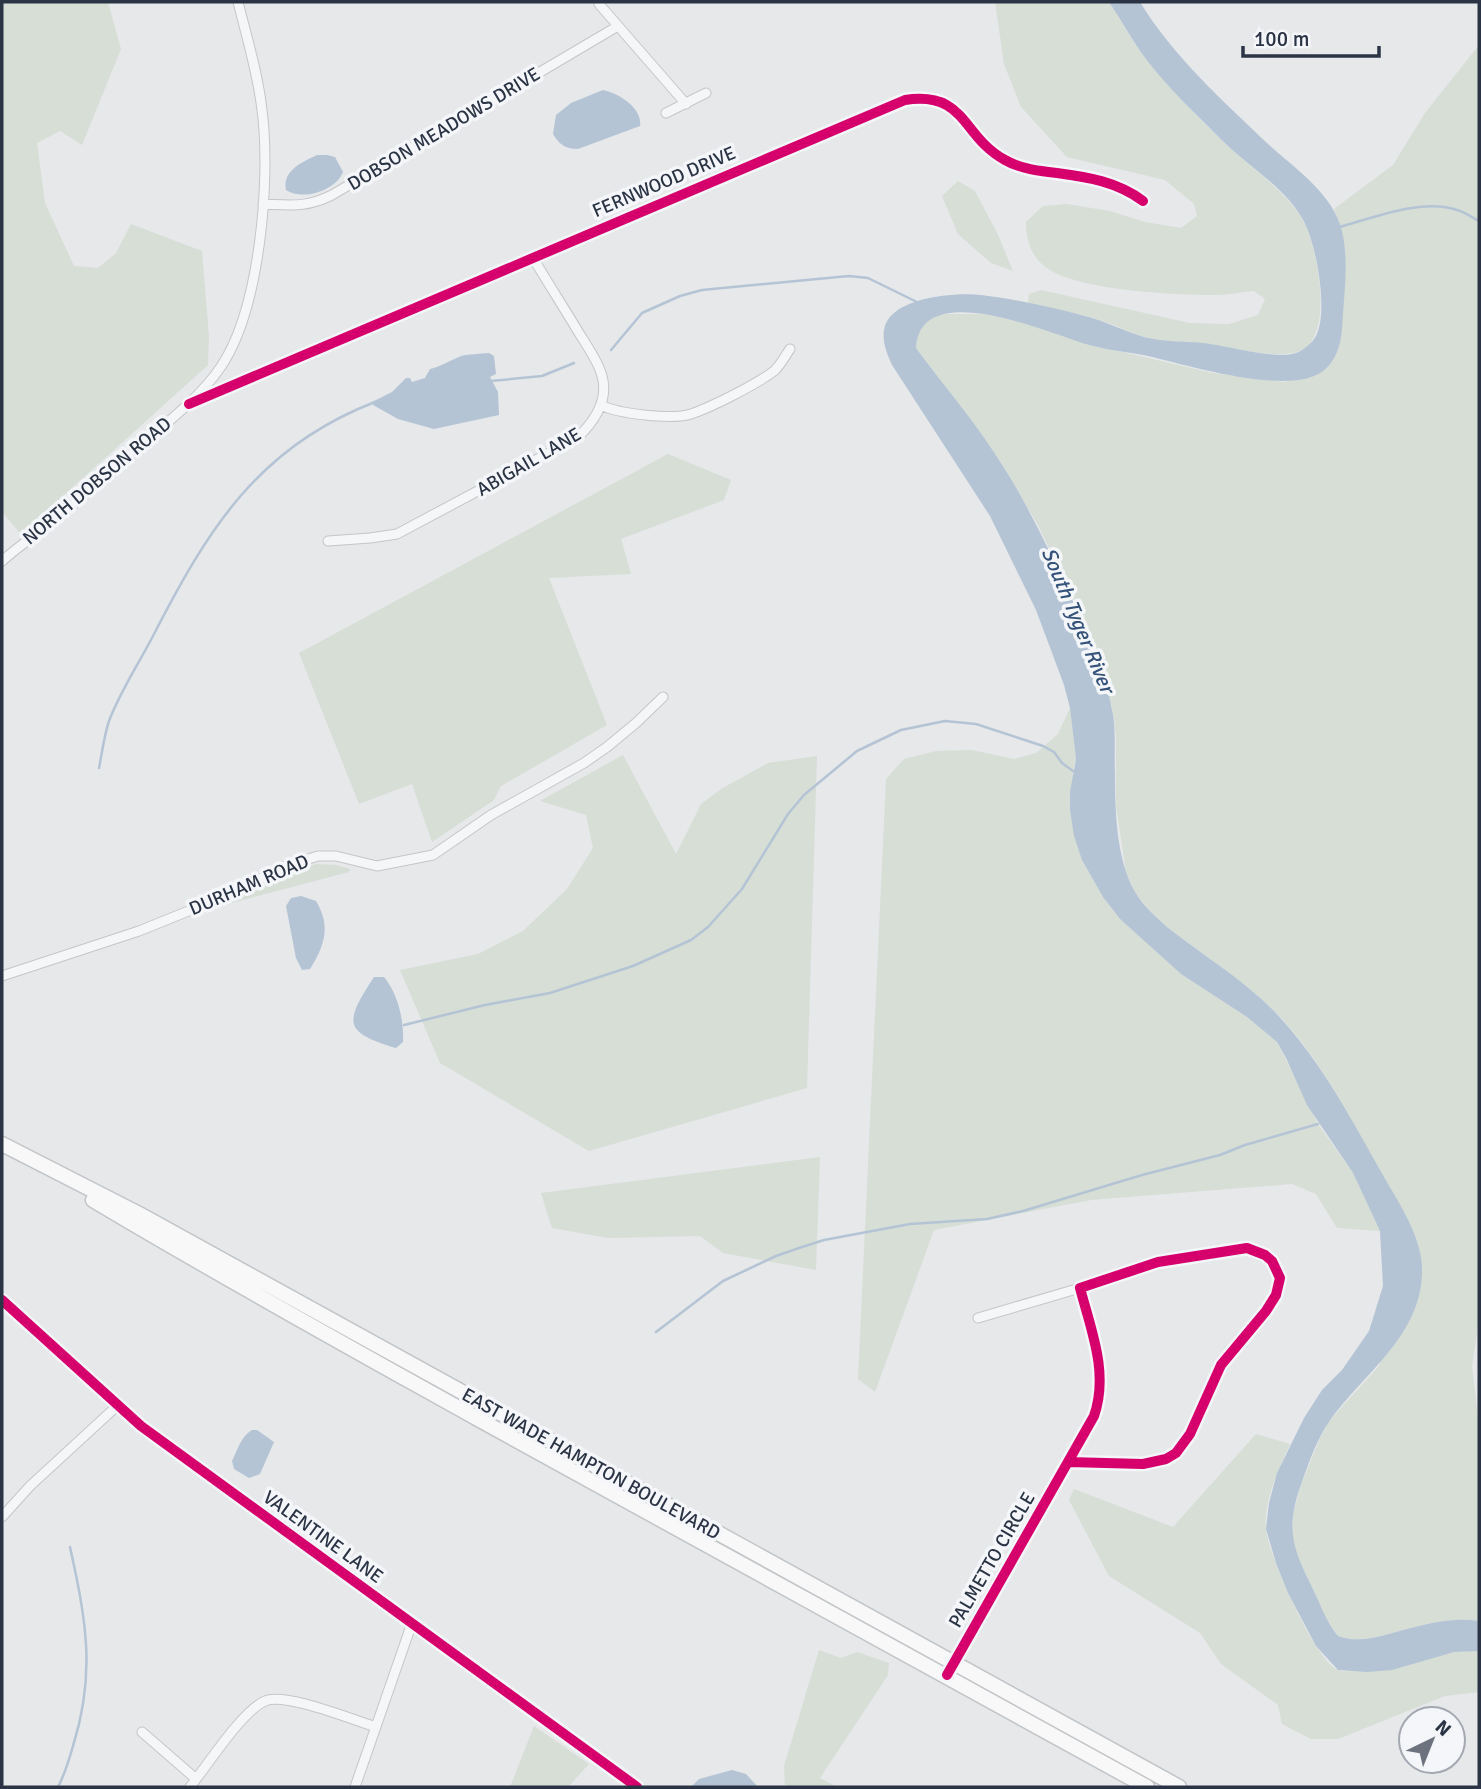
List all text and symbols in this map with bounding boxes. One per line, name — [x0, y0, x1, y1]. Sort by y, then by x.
scale bar — [1243, 14, 1380, 58]
text: 100 m — [1254, 26, 1309, 52]
street label: DOBSON MEADOWS DRIVE — [343, 62, 545, 196]
street label: FERNWOOD DRIVE — [589, 141, 739, 223]
street label: NORTH DOBSON ROAD — [18, 412, 176, 550]
street label: ABIGAIL LANE — [472, 422, 586, 502]
water label: South Tyger River — [1036, 543, 1122, 700]
street label: DURHAM ROAD — [186, 849, 312, 921]
street label: EAST WADE HAMPTON BOULEVARD — [458, 1383, 724, 1545]
street label: VALENTINE LANE — [258, 1485, 388, 1589]
street label: PALMETTO CIRCLE — [943, 1488, 1041, 1632]
north arrow — [1397, 1705, 1467, 1775]
text: N — [1430, 1715, 1456, 1742]

